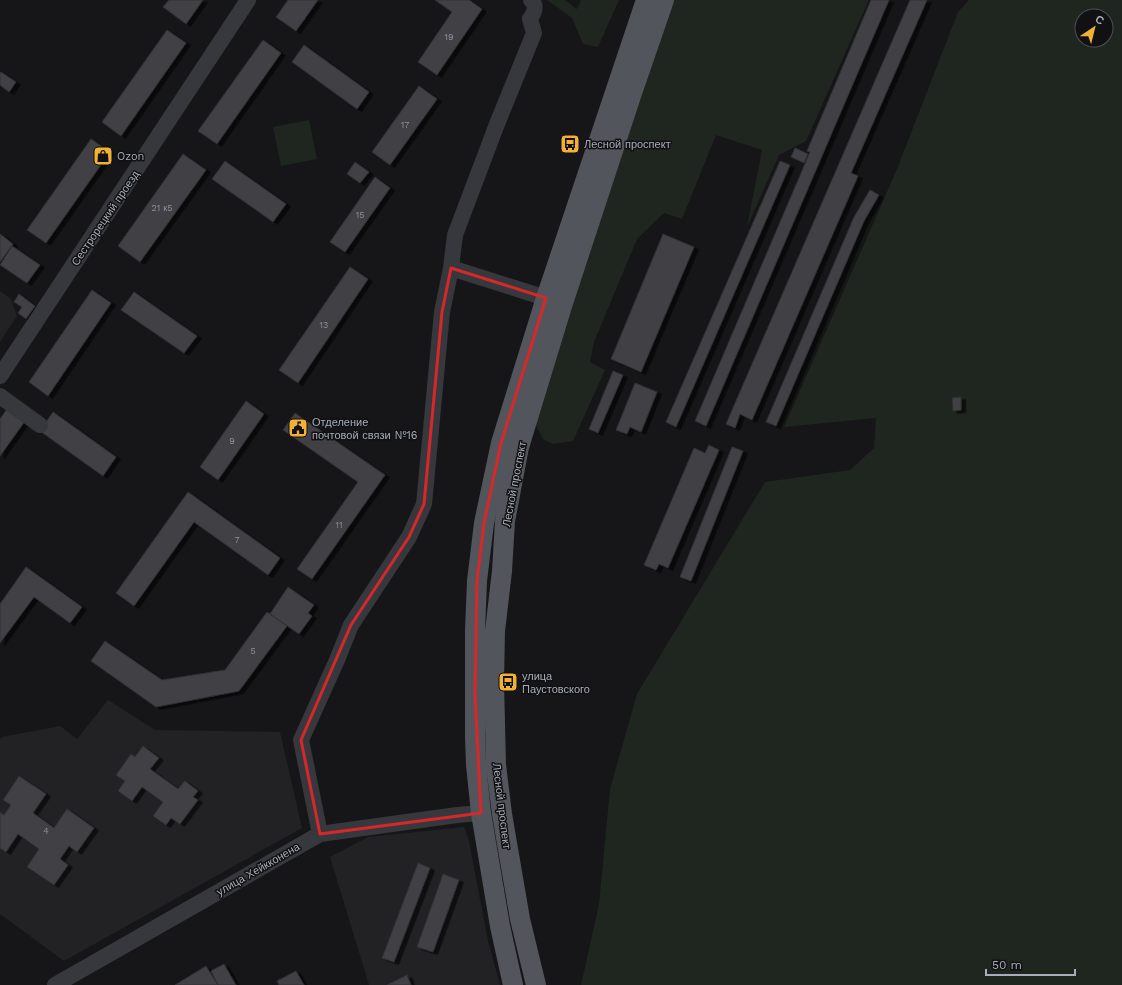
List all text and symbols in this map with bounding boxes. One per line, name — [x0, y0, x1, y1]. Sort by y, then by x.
north arrow — [1074, 8, 1114, 48]
text: С — [1092, 13, 1106, 28]
house number: 19 — [444, 32, 454, 42]
house number: 17 — [401, 120, 409, 130]
bus stop icon: Лесной проспект — [559, 133, 581, 155]
place label: Лесной проспект — [584, 138, 671, 151]
shop icon: Ozon — [92, 145, 114, 167]
place label: Ozon — [117, 150, 144, 163]
street label: Сестрорецкий проезд — [69, 168, 142, 268]
house number: 21 к5 — [151, 203, 173, 213]
house number: 15 — [356, 210, 364, 220]
house number: 13 — [320, 320, 328, 330]
place label: Отделение почтовой связи №16 — [312, 416, 418, 442]
public building icon: Отделение почтовой связи №16 — [287, 417, 309, 439]
house number: 9 — [229, 436, 235, 446]
street label: Лесной проспект — [500, 440, 529, 528]
house number: 11 — [335, 520, 343, 530]
house number: 7 — [234, 535, 240, 545]
house number: 5 — [250, 646, 256, 656]
place label: улица Паустовского — [522, 670, 590, 696]
bus stop icon: улица Паустовского — [497, 671, 519, 693]
street label: Лесной проспект — [490, 762, 513, 850]
house number: 4 — [43, 826, 49, 836]
street label: улица Хейкконена — [214, 840, 303, 899]
scale bar — [986, 951, 1075, 977]
text: 50 m — [992, 958, 1022, 972]

